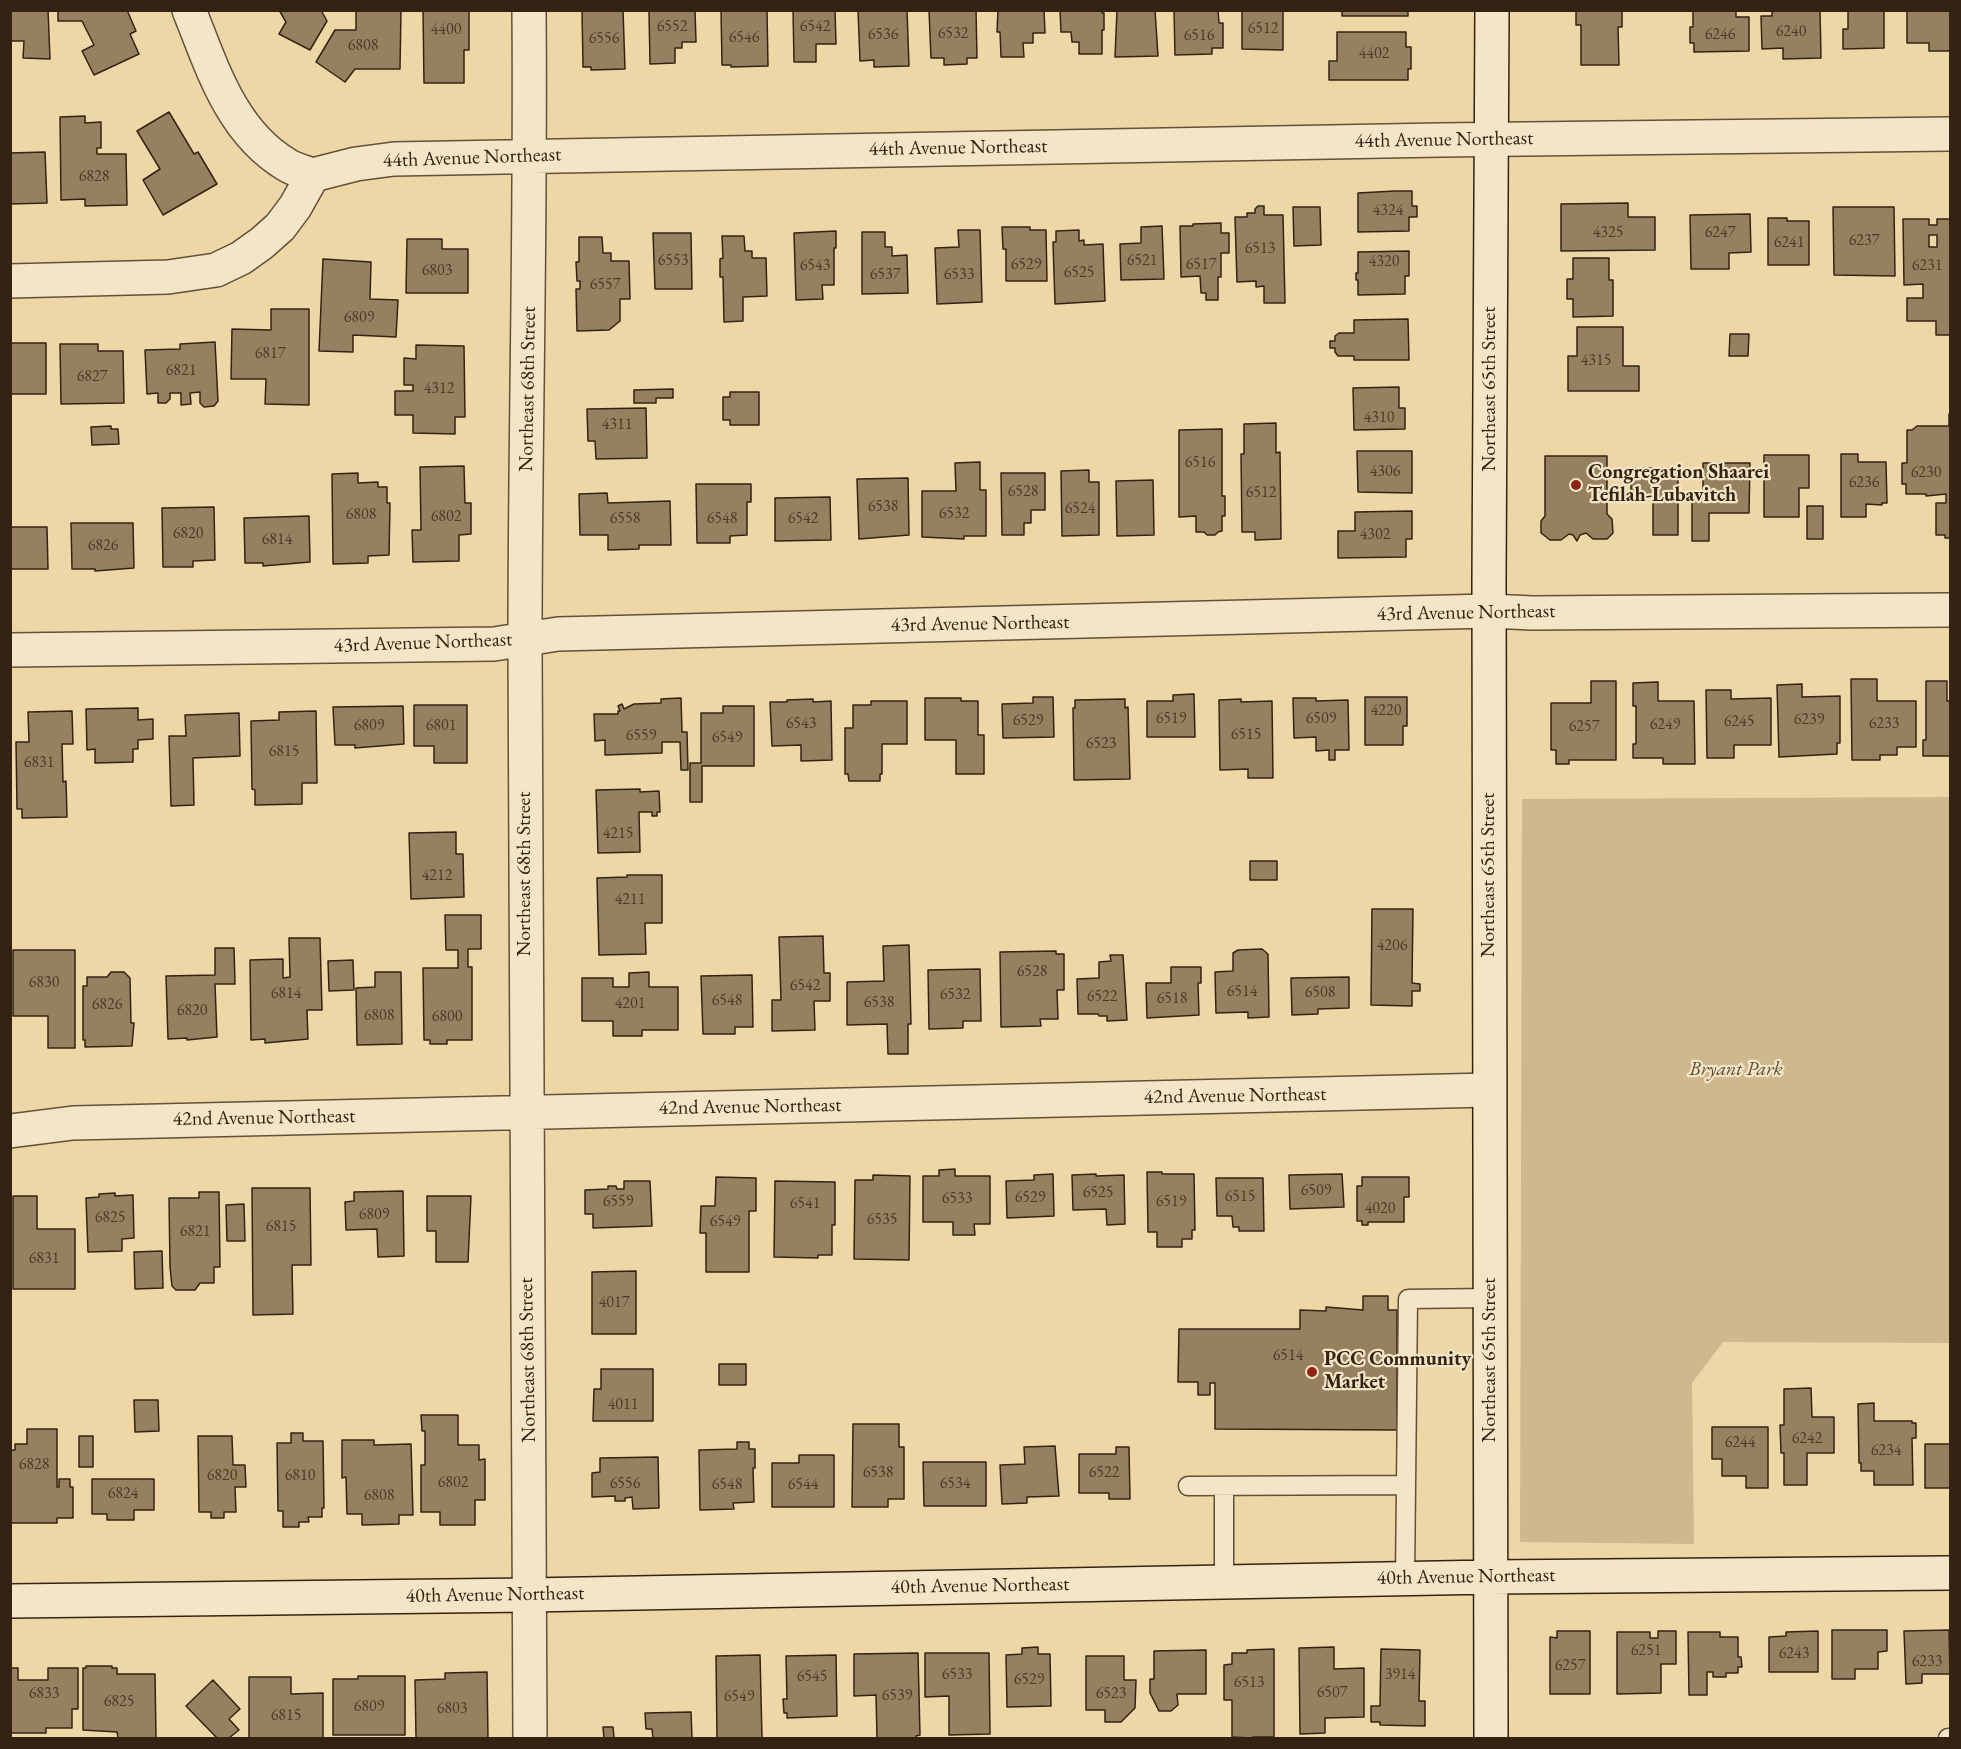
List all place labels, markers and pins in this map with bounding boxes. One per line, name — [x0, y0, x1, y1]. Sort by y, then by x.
place label: Congregation Shaarei Tefilah-Lubavitch — [1588, 461, 1769, 508]
marker: Congregation Shaarei Tefilah-Lubavitch — [1569, 478, 1583, 492]
place label: PCC Community Market — [1324, 1348, 1471, 1395]
marker: PCC Community Market — [1305, 1365, 1319, 1379]

